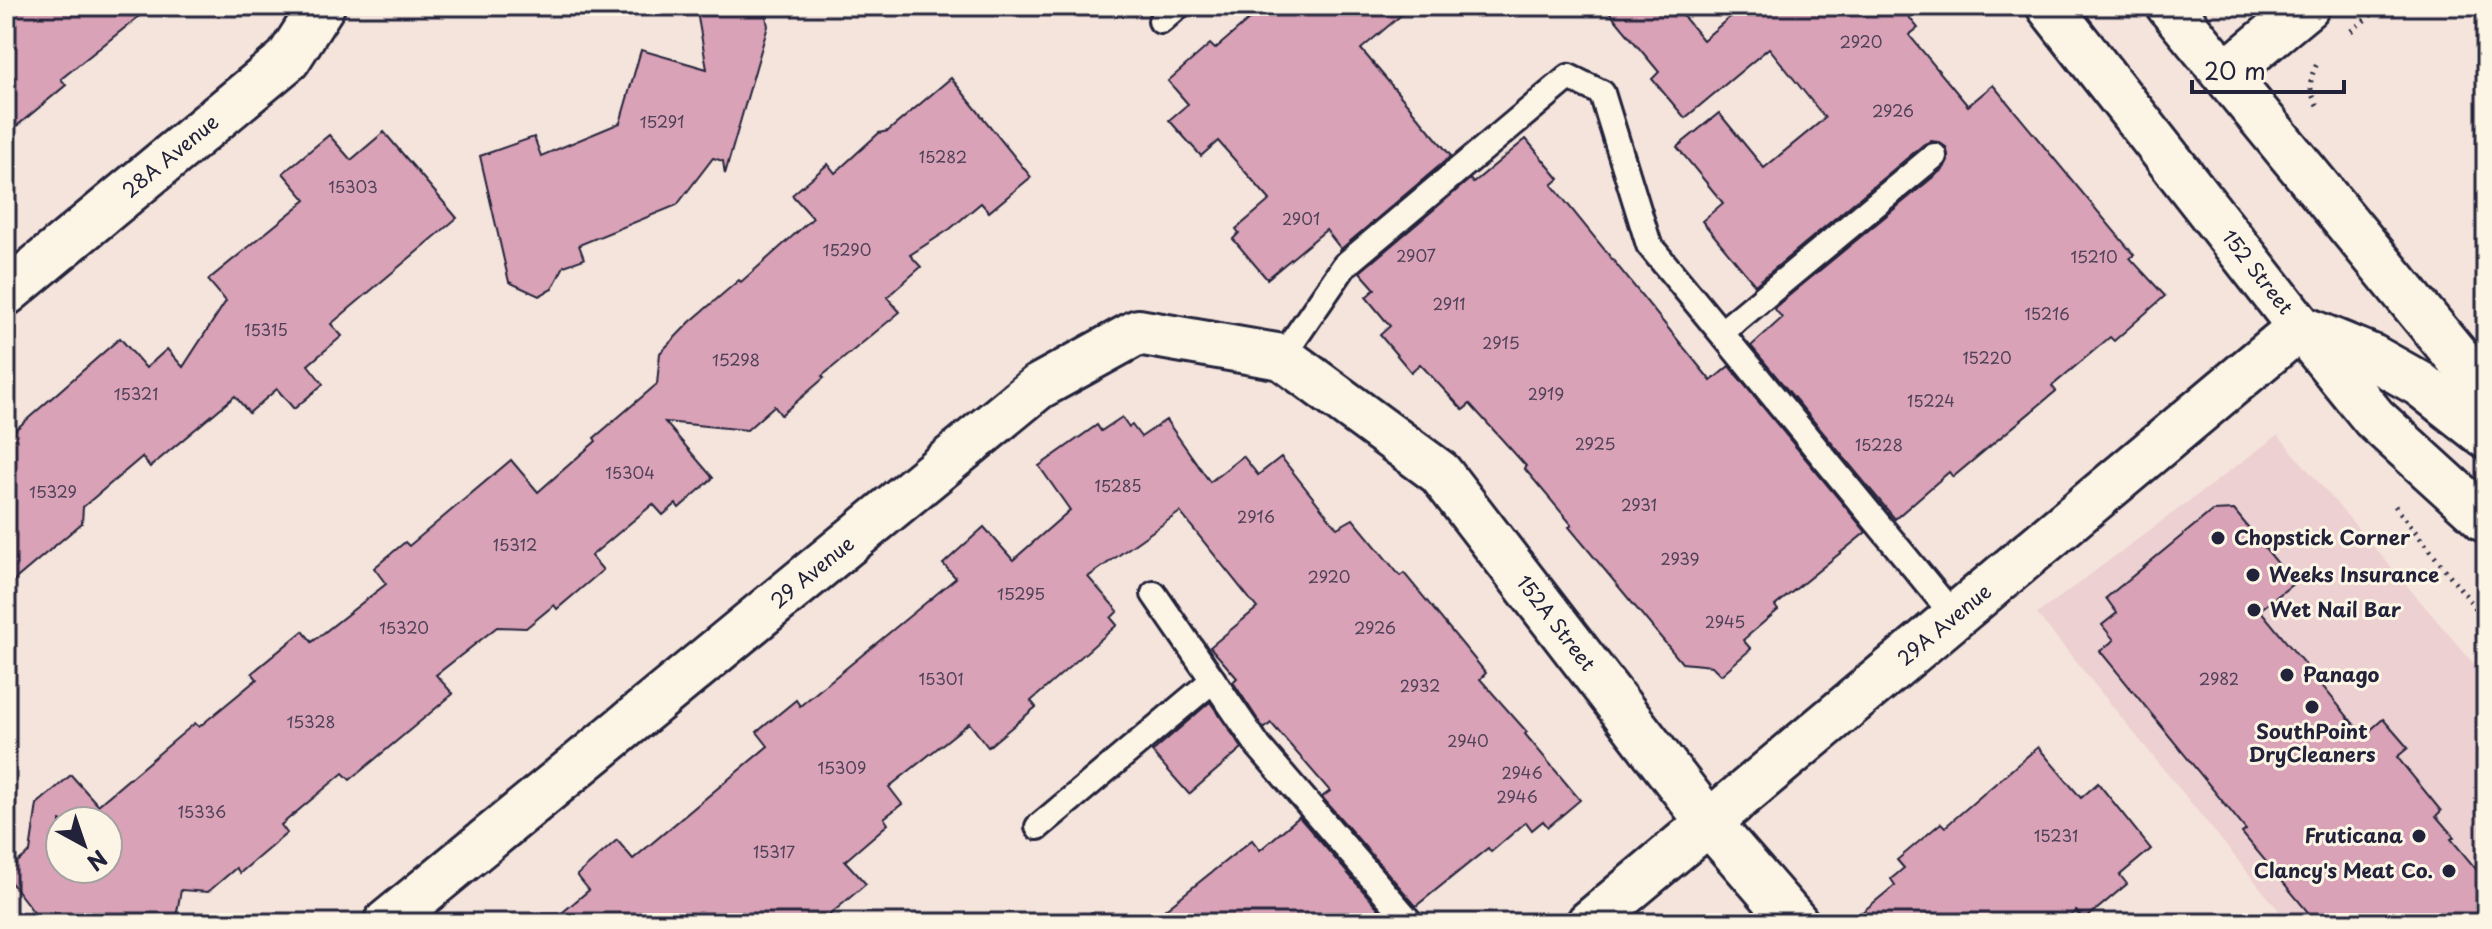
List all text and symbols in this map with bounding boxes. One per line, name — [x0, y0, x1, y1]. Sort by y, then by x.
house number: 2920 — [1840, 29, 1882, 53]
scale bar — [2192, 44, 2344, 94]
text: 20 m — [2204, 52, 2266, 88]
house number: 2926 — [1872, 98, 1914, 122]
street label: 28A Avenue — [115, 107, 225, 204]
house number: 15291 — [640, 109, 684, 133]
house number: 15282 — [919, 144, 967, 168]
house number: 15303 — [328, 174, 378, 198]
house number: 2901 — [1282, 206, 1320, 230]
street label: 152 Street — [2215, 223, 2301, 321]
house number: 15290 — [823, 237, 871, 261]
house number: 2907 — [1396, 243, 1436, 267]
house number: 15210 — [2070, 244, 2118, 268]
house number: 2911 — [1432, 291, 1466, 315]
house number: 15216 — [2024, 301, 2070, 325]
house number: 15315 — [244, 317, 288, 341]
house number: 2915 — [1482, 330, 1520, 354]
house number: 15220 — [1962, 345, 2012, 369]
house number: 15298 — [712, 347, 760, 371]
house number: 15321 — [114, 381, 158, 405]
house number: 2919 — [1528, 381, 1564, 405]
house number: 15224 — [1907, 388, 1955, 412]
house number: 2925 — [1575, 431, 1615, 455]
house number: 15228 — [1855, 432, 1903, 456]
house number: 15304 — [605, 460, 655, 484]
house number: 15285 — [1094, 473, 1142, 497]
house number: 15329 — [29, 479, 77, 503]
house number: 2931 — [1621, 492, 1657, 516]
house number: 2916 — [1237, 504, 1275, 528]
place label: Chopstick Corner — [2234, 522, 2411, 552]
street label: 29 Avenue — [763, 528, 860, 615]
marker: Chopstick Corner — [2209, 529, 2227, 547]
house number: 15312 — [493, 532, 537, 556]
house number: 2939 — [1660, 546, 1700, 570]
place label: Weeks Insurance — [2269, 559, 2439, 589]
house number: 2920 — [1308, 564, 1350, 588]
marker: Weeks Insurance — [2244, 566, 2262, 584]
street label: 152A Street — [1510, 568, 1603, 677]
street label: 29A Avenue — [1891, 576, 1997, 672]
house number: 15295 — [997, 581, 1045, 605]
place label: Wet Nail Bar — [2270, 594, 2402, 624]
marker: Wet Nail Bar — [2245, 601, 2263, 619]
house number: 2945 — [1705, 609, 1745, 633]
house number: 15320 — [379, 615, 429, 639]
house number: 2926 — [1354, 615, 1396, 639]
place label: Panago — [2303, 659, 2380, 689]
house number: 15301 — [918, 666, 964, 690]
house number: 2982 — [2199, 666, 2239, 690]
marker: Panago — [2278, 666, 2296, 684]
house number: 2932 — [1400, 673, 1440, 697]
marker: SouthPoint DryCleaners — [2303, 698, 2321, 716]
house number: 15328 — [286, 709, 336, 733]
place label: SouthPoint DryCleaners — [2248, 716, 2376, 769]
house number: 2940 — [1447, 728, 1489, 752]
house number: 15309 — [818, 755, 866, 779]
house number: 2946 — [1501, 760, 1543, 784]
house number: 2946 — [1496, 784, 1538, 808]
house number: 15336 — [178, 799, 226, 823]
north arrow — [44, 805, 124, 885]
place label: Fruticana — [2304, 820, 2403, 850]
house number: 15231 — [2034, 823, 2078, 847]
marker: Fruticana — [2410, 827, 2428, 845]
house number: 15317 — [753, 839, 795, 863]
text: N — [81, 843, 115, 880]
place label: Clancy's Meat Co. — [2254, 855, 2433, 885]
marker: Clancy's Meat Co. — [2440, 862, 2458, 880]

